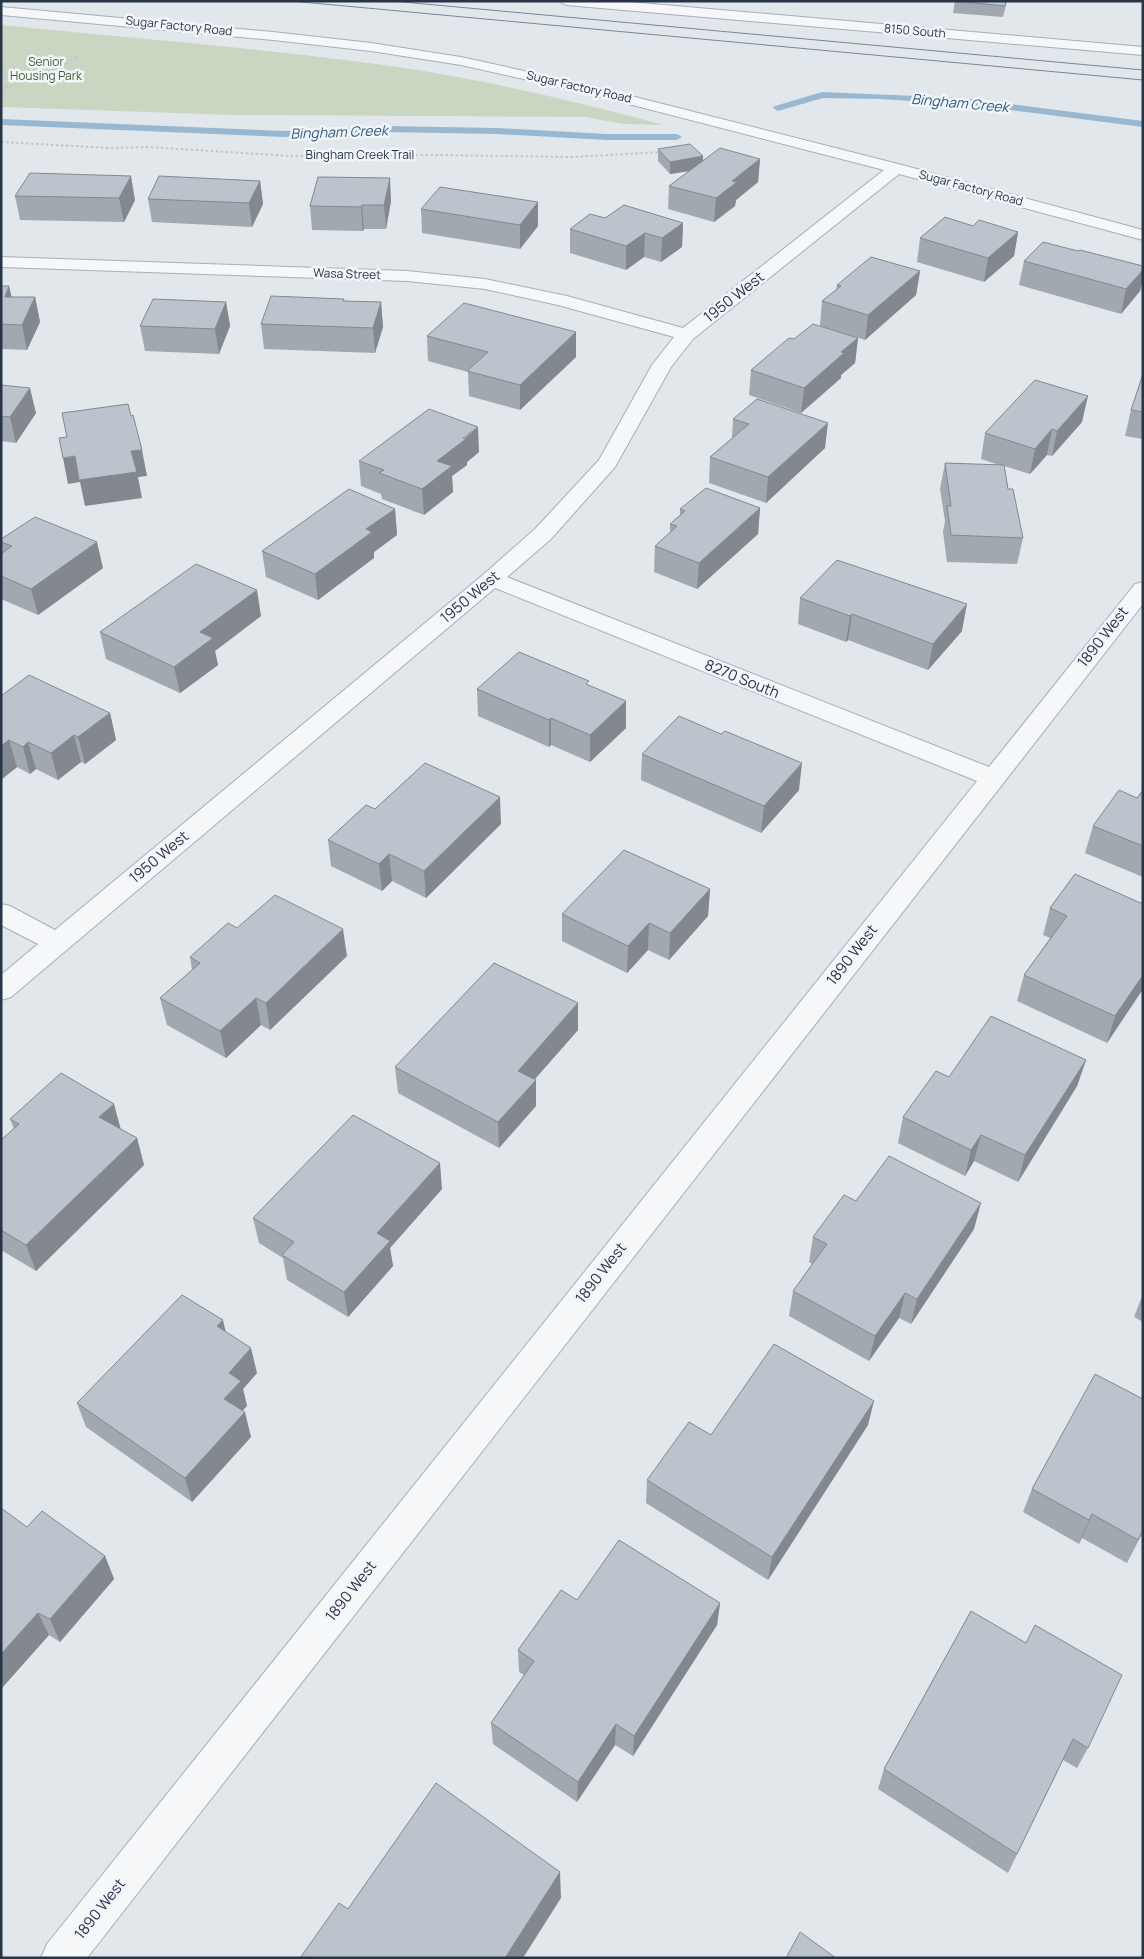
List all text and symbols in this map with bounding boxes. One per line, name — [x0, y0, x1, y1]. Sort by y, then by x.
street label: Sugar Factory Road — [125, 11, 233, 40]
street label: 8150 South — [883, 19, 947, 42]
park label: Senior Housing Park — [10, 53, 83, 84]
street label: Sugar Factory Road — [525, 66, 633, 107]
water label: Bingham Creek — [911, 89, 1011, 116]
water label: Bingham Creek — [290, 120, 390, 143]
street label: Bingham Creek Trail — [306, 146, 414, 163]
street label: Sugar Factory Road — [917, 165, 1025, 210]
street label: Wasa Street — [313, 264, 381, 283]
street label: 1950 West — [699, 266, 768, 327]
street label: 1950 West — [435, 566, 504, 628]
street label: 1890 West — [1072, 602, 1133, 671]
street label: 8270 South — [702, 654, 783, 703]
street label: 1950 West — [124, 826, 193, 888]
street label: 1890 West — [821, 920, 882, 989]
street label: 1890 West — [570, 1238, 631, 1307]
street label: 1890 West — [320, 1556, 381, 1625]
street label: 1890 West — [69, 1874, 130, 1943]

